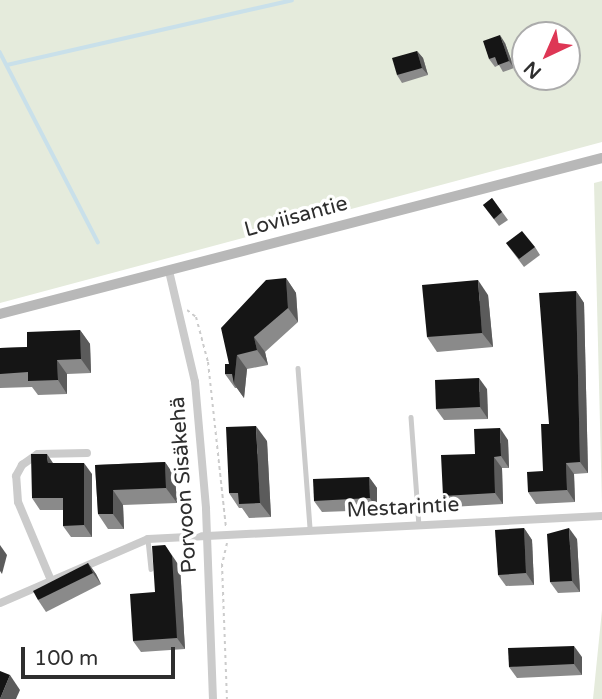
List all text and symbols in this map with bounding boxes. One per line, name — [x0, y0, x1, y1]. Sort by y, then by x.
north arrow — [511, 21, 581, 91]
text: N — [520, 56, 546, 83]
street label: Loviisantie — [242, 191, 350, 243]
street label: Porvoon Sisäkehä — [165, 396, 203, 574]
street label: Mestarintie — [346, 492, 460, 524]
scale bar — [24, 632, 178, 676]
text: 100 m — [34, 646, 98, 671]

